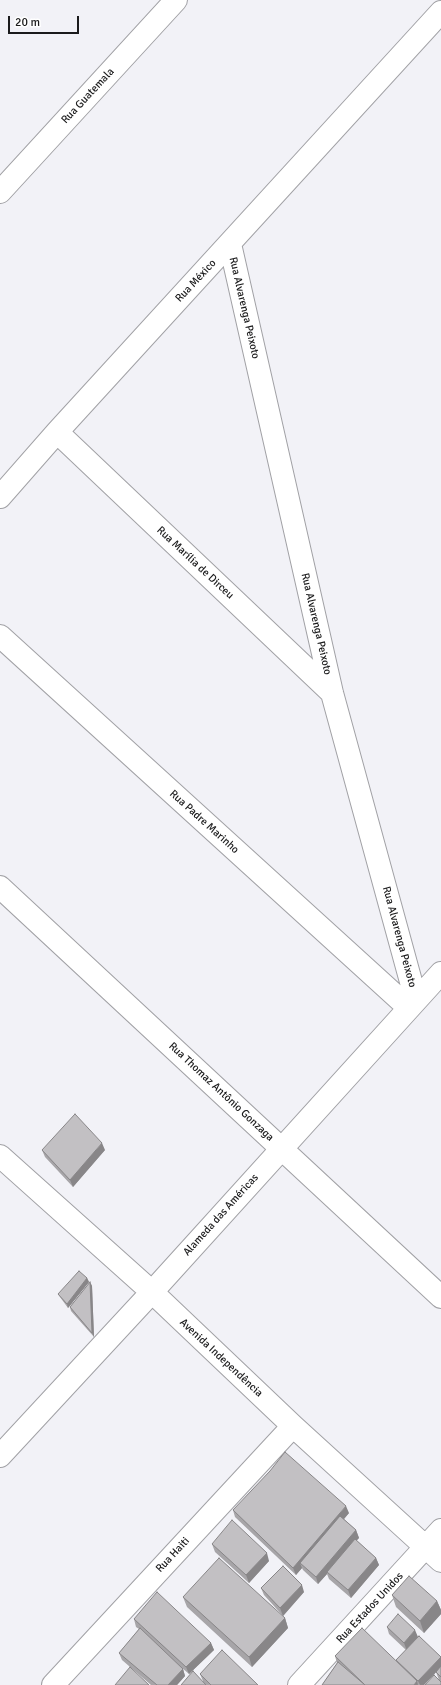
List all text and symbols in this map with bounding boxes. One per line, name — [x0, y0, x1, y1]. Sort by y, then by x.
scale bar — [10, 8, 81, 34]
text: 20 m — [15, 15, 40, 30]
street label: Rua Guatemala — [59, 65, 117, 127]
street label: Rua Alvarenga Peixoto — [226, 256, 262, 360]
street label: Rua México — [173, 257, 219, 305]
street label: Rua Marília de Dirceu — [154, 524, 236, 602]
street label: Rua Alvarenga Peixoto — [298, 572, 334, 676]
street label: Rua Padre Marinho — [167, 787, 241, 857]
street label: Rua Alvarenga Peixoto — [379, 885, 419, 989]
street label: Rua Thomaz Antônio Gonzaga — [166, 1040, 276, 1144]
street label: Alameda das Américas — [181, 1171, 261, 1259]
street label: Avenida Independência — [177, 1316, 265, 1400]
street label: Rua Haiti — [153, 1535, 193, 1575]
street label: Rua Estados Unidos — [334, 1570, 406, 1646]

